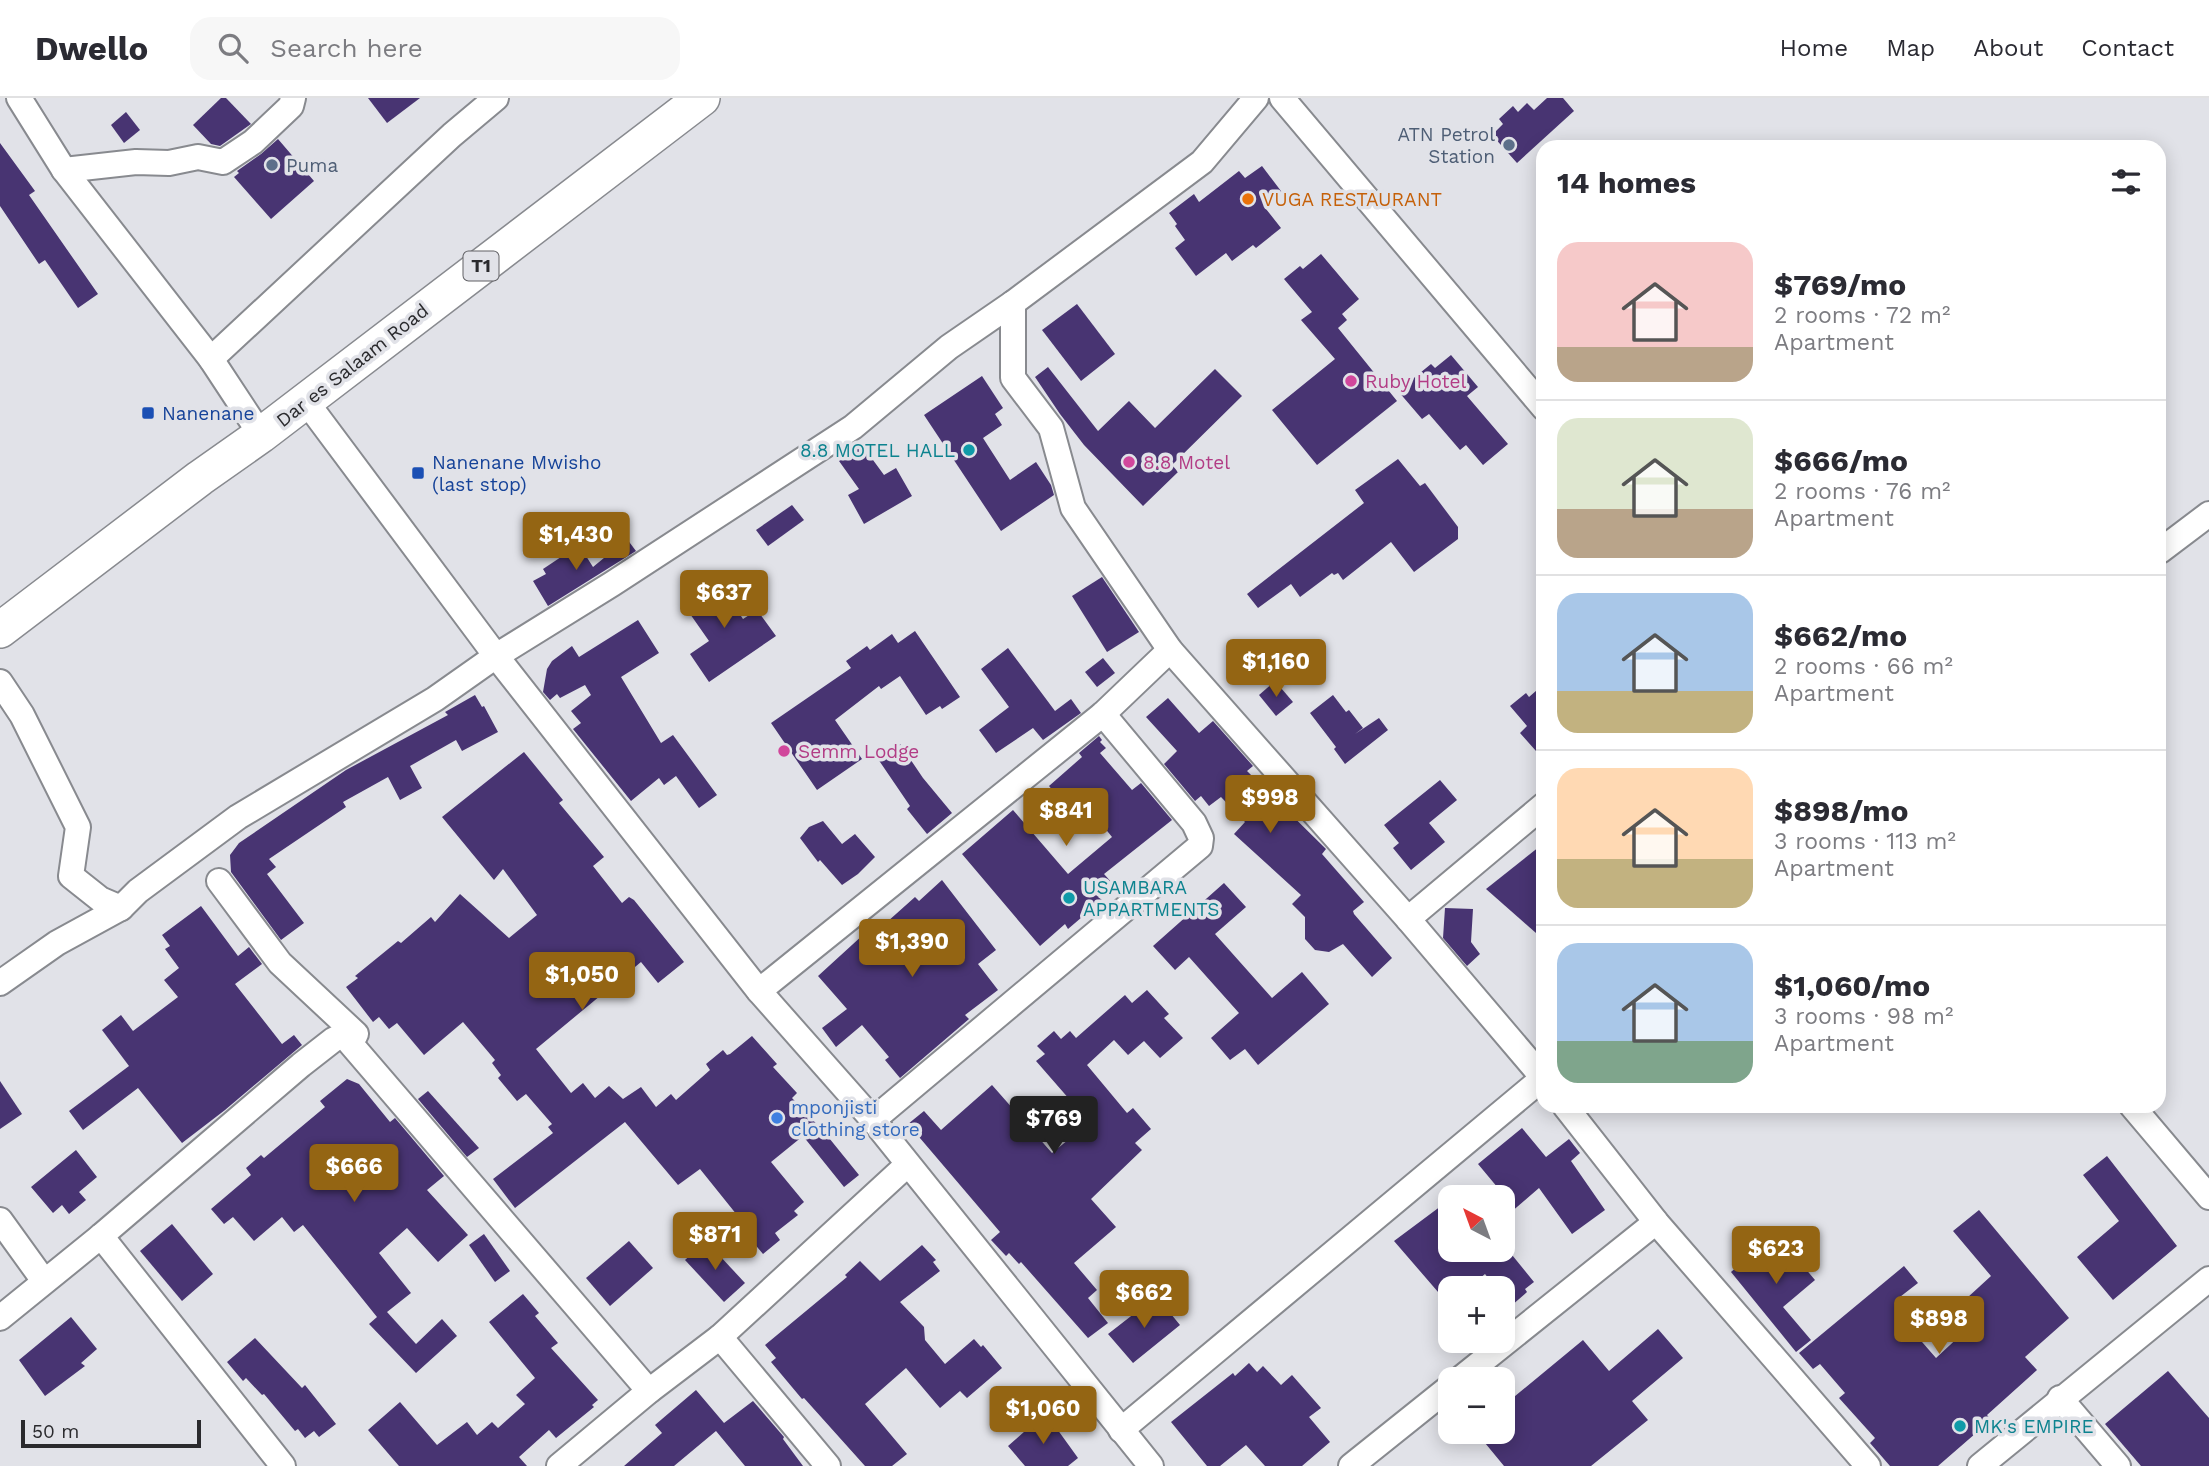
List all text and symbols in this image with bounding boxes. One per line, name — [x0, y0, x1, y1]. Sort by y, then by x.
search box — [190, 17, 680, 80]
text: Dwello — [35, 29, 148, 68]
icon: search — [214, 29, 252, 67]
text: Search here — [270, 33, 423, 63]
text: Home — [1780, 34, 1848, 62]
text: Map — [1886, 34, 1935, 62]
text: About — [1973, 34, 2043, 62]
text: Contact — [2081, 34, 2174, 62]
place label: ATN Petrol Station — [1398, 123, 1495, 168]
marker: ATN Petrol Station — [1501, 137, 1517, 153]
place label: Puma — [286, 154, 338, 177]
marker: Puma — [264, 157, 280, 173]
icon: filters — [2107, 163, 2145, 201]
text: 14 homes — [1557, 165, 1696, 200]
place label: VUGA RESTAURANT — [1262, 188, 1442, 211]
marker: VUGA RESTAURANT — [1240, 191, 1256, 207]
road number: T1 — [463, 252, 498, 280]
text: $769/mo — [1774, 267, 1906, 302]
icon: home — [1613, 270, 1697, 354]
street label: Dar es Salaam Road — [272, 299, 433, 432]
text: 2 rooms · 72 m² — [1774, 302, 1950, 329]
text: Apartment — [1774, 329, 1894, 356]
place label: Ruby Hotel — [1365, 370, 1467, 393]
marker: Ruby Hotel — [1343, 373, 1359, 389]
place label: Nanenane — [162, 402, 255, 425]
marker: Nanenane — [140, 405, 156, 421]
place label: 8.8 MOTEL HALL — [800, 439, 955, 462]
marker: 8.8 MOTEL HALL — [961, 442, 977, 458]
text: $666/mo — [1774, 443, 1908, 478]
icon: home — [1613, 446, 1697, 530]
place label: Nanenane Mwisho (last stop) — [432, 451, 601, 496]
place label: 8.8 Motel — [1143, 451, 1230, 474]
marker: 8.8 Motel — [1121, 454, 1137, 470]
marker: Nanenane Mwisho (last stop) — [410, 465, 426, 481]
text: 2 rooms · 76 m² — [1774, 478, 1950, 505]
text: Apartment — [1774, 505, 1894, 532]
pin: $1,430 — [519, 512, 633, 572]
text: $1,430 — [539, 521, 613, 548]
pin: $637 — [683, 570, 765, 630]
text: $637 — [696, 579, 752, 606]
text: $662/mo — [1774, 618, 1907, 653]
icon: home — [1613, 621, 1697, 705]
pin: $1,160 — [1219, 640, 1333, 699]
text: $1,160 — [1242, 648, 1310, 675]
text: 2 rooms · 66 m² — [1774, 653, 1953, 680]
text: Apartment — [1774, 680, 1894, 707]
place label: Semm Lodge — [798, 740, 919, 763]
marker: Semm Lodge — [776, 743, 792, 759]
pin: $998 — [1229, 776, 1311, 835]
text: $998 — [1241, 784, 1299, 811]
pin: $841 — [1025, 788, 1107, 848]
text: $898/mo — [1774, 793, 1909, 828]
icon: home — [1613, 796, 1697, 880]
text: $841 — [1039, 797, 1093, 824]
text: 3 rooms · 113 m² — [1774, 828, 1956, 855]
text: Apartment — [1774, 855, 1894, 882]
place label: USAMBARA APPARTMENTS — [1083, 876, 1219, 921]
marker: USAMBARA APPARTMENTS — [1061, 890, 1077, 906]
pin: $1,390 — [855, 920, 969, 979]
text: $1,390 — [875, 928, 949, 955]
pin: $1,050 — [525, 953, 639, 1012]
text: $1,050 — [545, 961, 619, 988]
text: $1,060/mo — [1774, 968, 1930, 1003]
icon: home — [1613, 971, 1697, 1055]
text: 3 rooms · 98 m² — [1774, 1003, 1953, 1030]
text: Apartment — [1774, 1030, 1894, 1057]
place label: mponjisti clothing store — [791, 1096, 920, 1141]
pin: $769 — [1013, 1096, 1095, 1156]
text: $769 — [1026, 1105, 1082, 1132]
marker: mponjisti clothing store — [769, 1110, 785, 1126]
pin: $666 — [313, 1144, 395, 1204]
text: $666 — [325, 1153, 383, 1180]
north arrow — [1438, 1185, 1516, 1262]
map controls — [1438, 1185, 1515, 1444]
pin: $871 — [674, 1212, 756, 1272]
text: $871 — [689, 1221, 741, 1248]
pin: $623 — [1735, 1226, 1817, 1286]
text: $623 — [1748, 1235, 1804, 1262]
pin: $662 — [1103, 1270, 1185, 1330]
button: + — [1438, 1276, 1515, 1353]
text: $662 — [1116, 1279, 1172, 1306]
pin: $898 — [1898, 1296, 1980, 1356]
text: $898 — [1910, 1305, 1968, 1332]
button: − — [1438, 1367, 1515, 1444]
pin: $1,060 — [986, 1386, 1100, 1446]
text: $1,060 — [1006, 1395, 1080, 1422]
place label: MK's EMPIRE — [1974, 1415, 2094, 1438]
scale bar — [21, 1417, 201, 1449]
marker: MK's EMPIRE — [1952, 1418, 1968, 1434]
text: 50 m — [32, 1420, 79, 1443]

